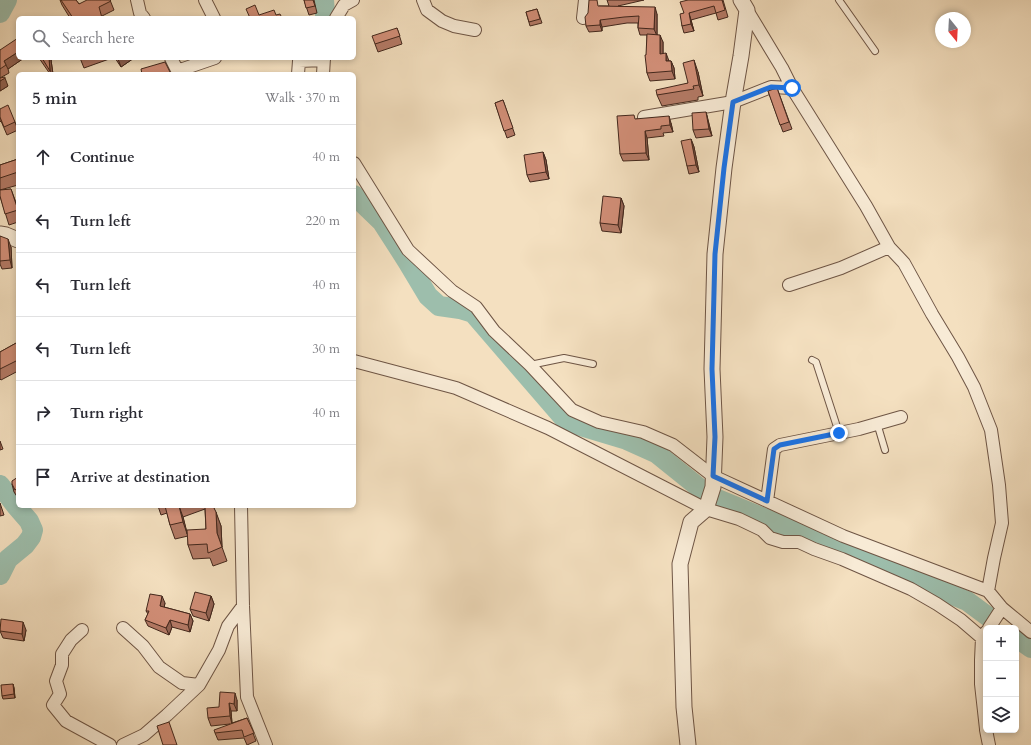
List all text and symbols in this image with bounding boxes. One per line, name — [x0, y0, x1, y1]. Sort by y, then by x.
north arrow — [935, 12, 971, 48]
search box — [16, 16, 356, 60]
icon: search — [30, 27, 52, 49]
text: Search here — [62, 28, 135, 48]
route start — [783, 79, 801, 97]
text: 5 min — [32, 87, 77, 110]
text: Walk · 370 m — [265, 89, 340, 107]
icon: ahead — [32, 146, 54, 168]
text: Continue — [70, 147, 135, 167]
text: 40 m — [312, 148, 340, 166]
icon: left — [32, 210, 54, 232]
text: Turn left — [70, 211, 131, 231]
text: 220 m — [306, 212, 340, 230]
icon: left — [32, 274, 54, 296]
text: Turn left — [70, 275, 131, 295]
text: 40 m — [312, 276, 340, 294]
icon: left — [32, 338, 54, 360]
text: Turn left — [70, 339, 131, 359]
text: 30 m — [312, 340, 340, 358]
icon: right — [32, 402, 54, 424]
text: Turn right — [70, 403, 143, 423]
text: 40 m — [312, 404, 340, 422]
route end — [830, 424, 848, 442]
icon: arrive — [32, 466, 54, 488]
text: Arrive at destination — [70, 467, 210, 487]
map controls — [983, 625, 1019, 733]
button: + — [983, 625, 1019, 661]
button: − — [983, 661, 1019, 697]
button: layers — [983, 697, 1019, 733]

